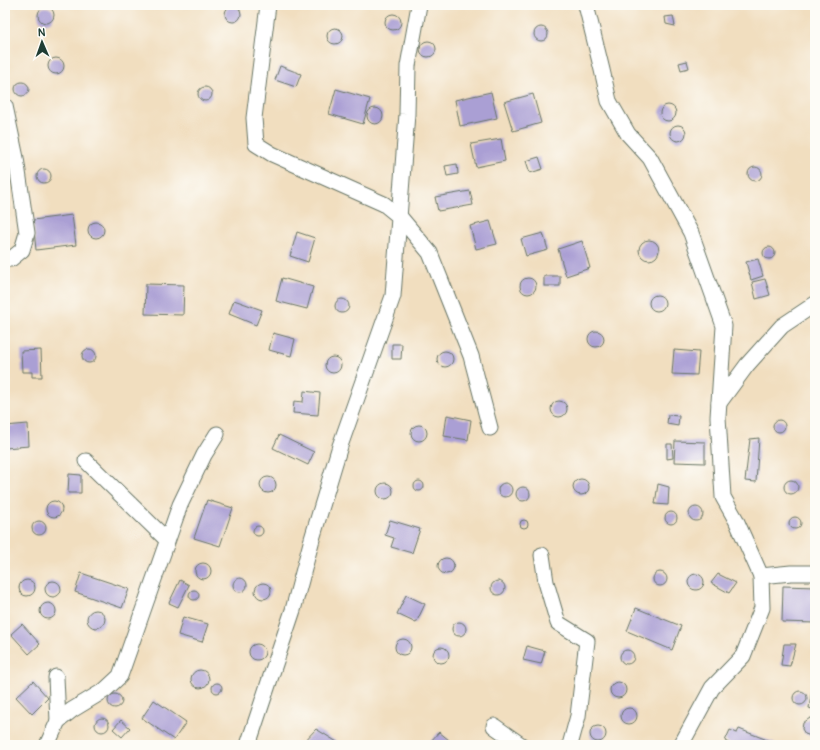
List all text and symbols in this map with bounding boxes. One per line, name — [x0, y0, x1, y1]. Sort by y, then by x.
north arrow — [22, 22, 62, 62]
text: N — [38, 26, 46, 39]

